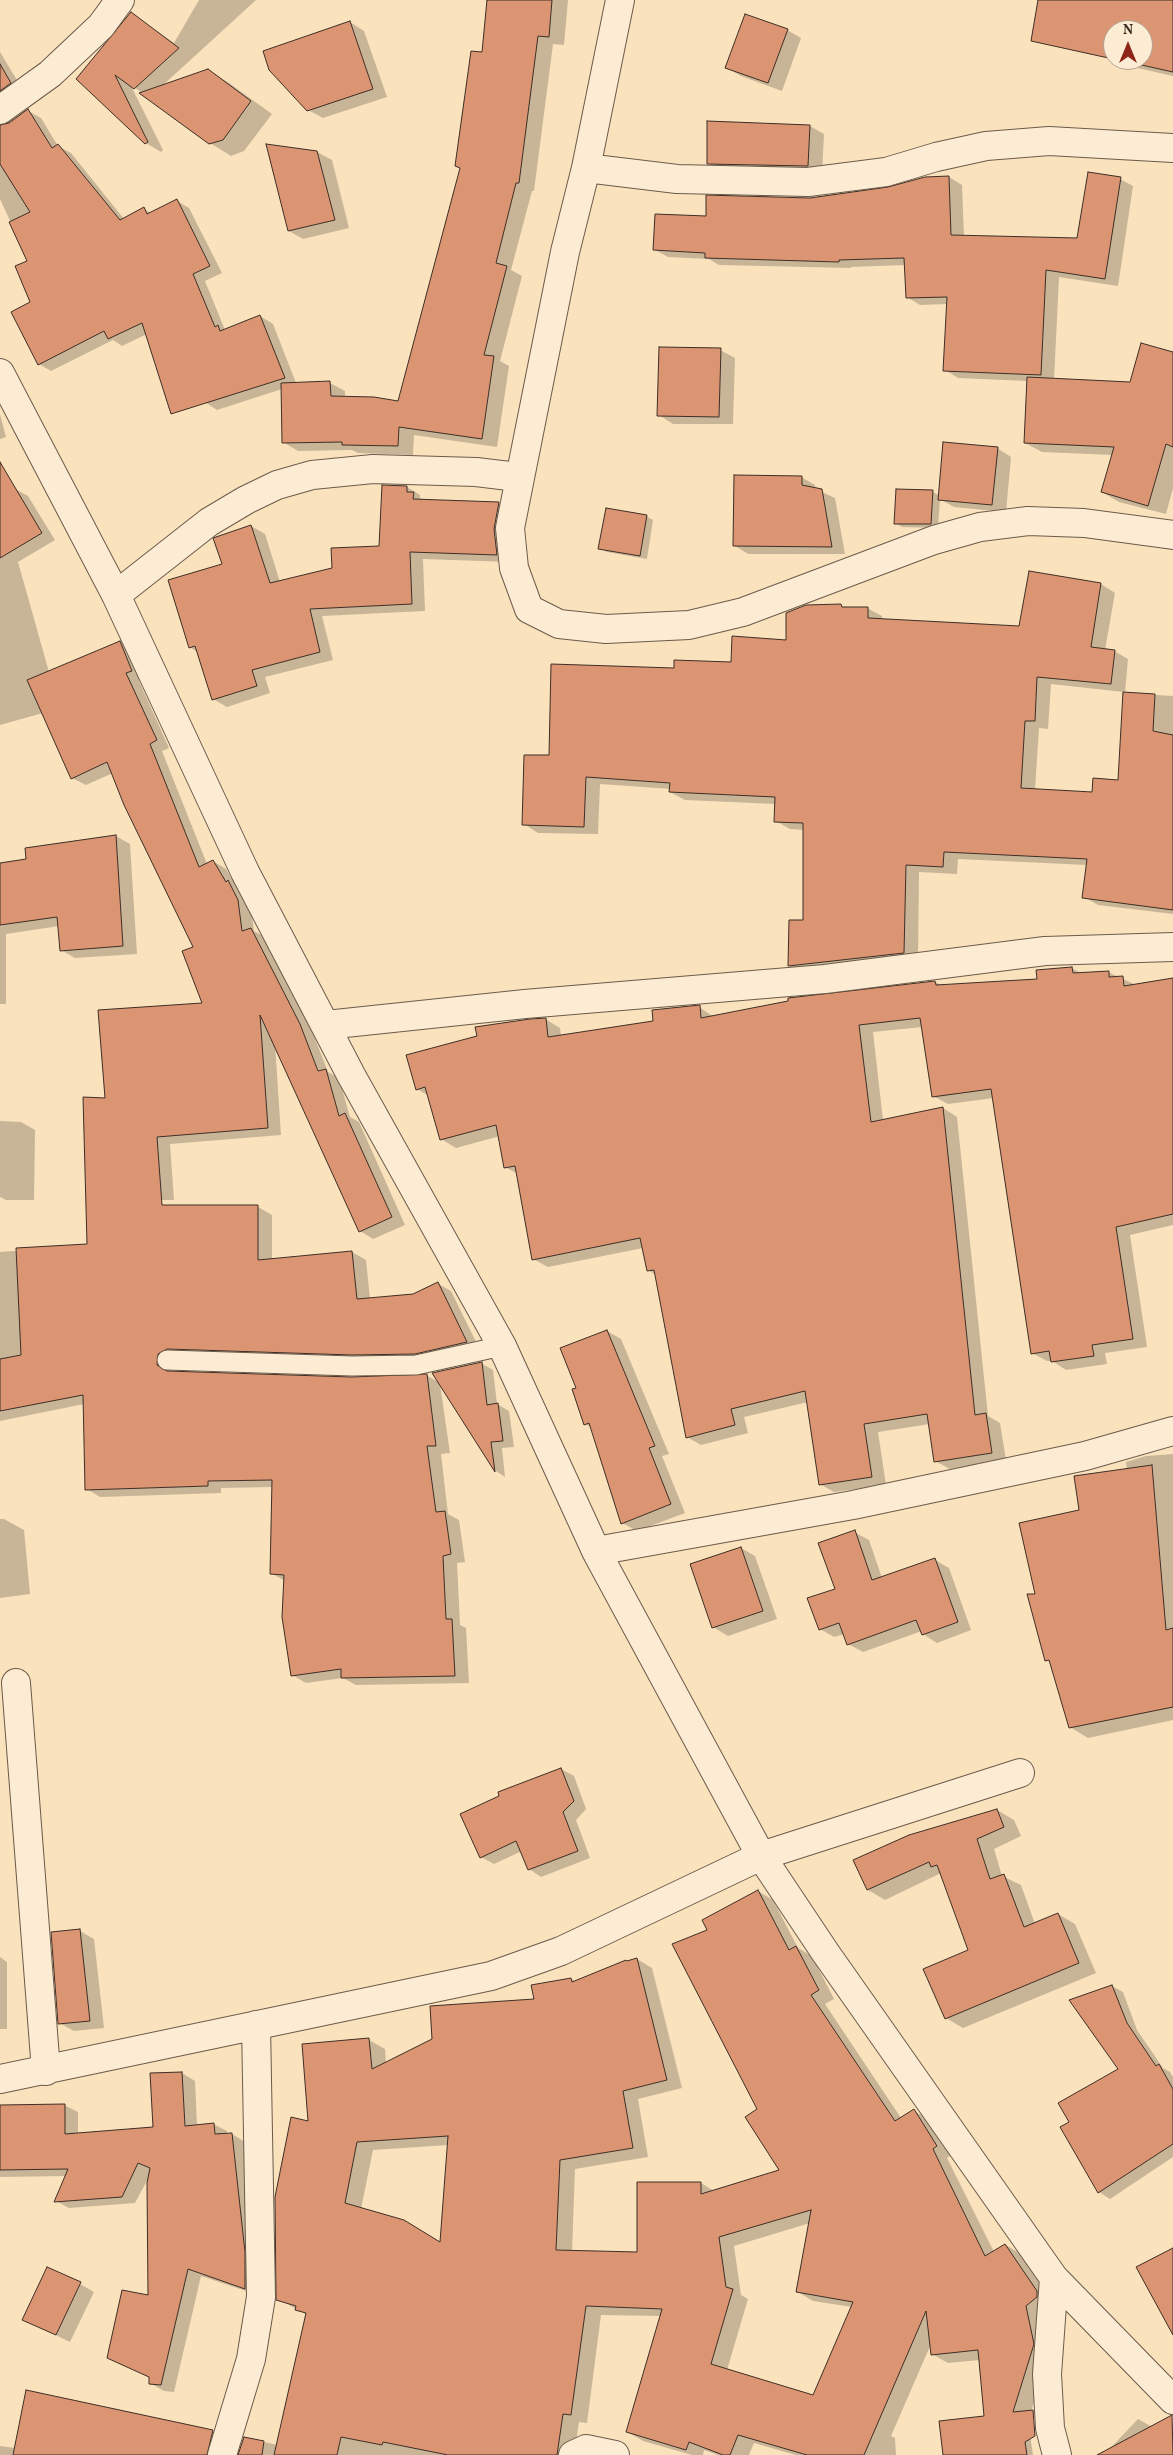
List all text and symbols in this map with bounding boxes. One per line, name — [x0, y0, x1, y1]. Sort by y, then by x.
north arrow — [1103, 20, 1153, 70]
text: N — [1123, 21, 1133, 40]

